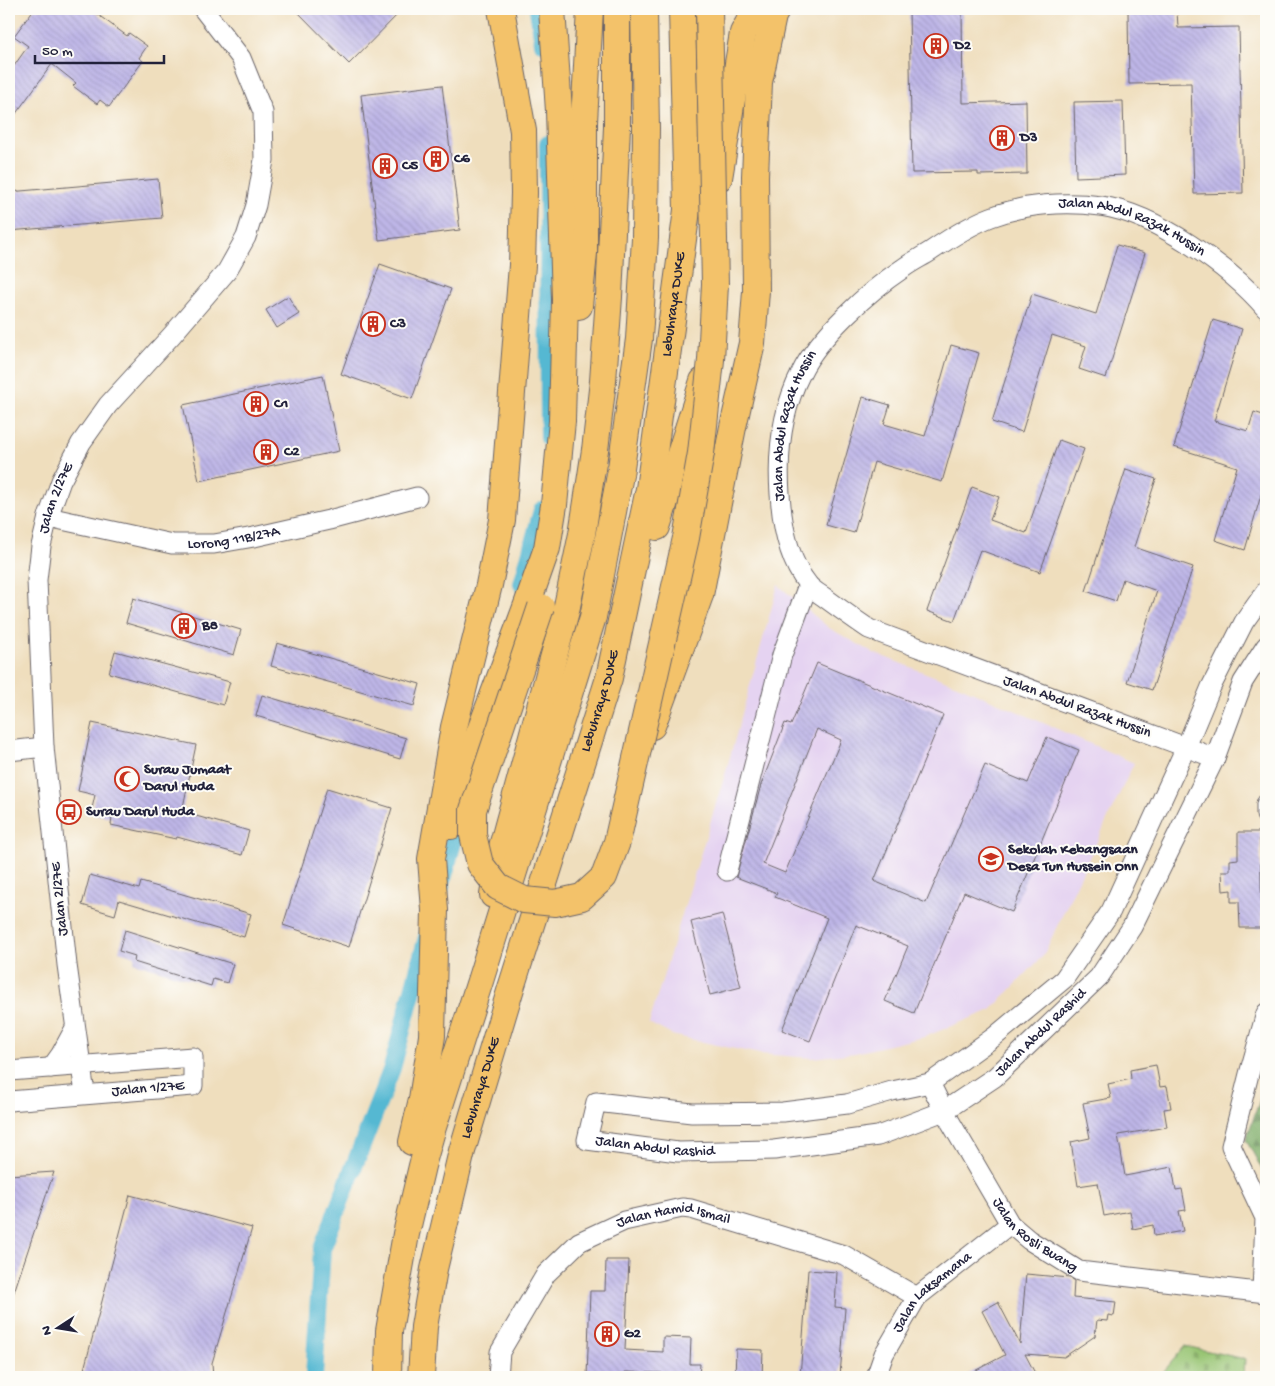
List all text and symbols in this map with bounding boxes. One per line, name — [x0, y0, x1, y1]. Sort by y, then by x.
scale bar — [35, 32, 164, 64]
building icon: D2 — [923, 33, 949, 59]
place label: D2 — [952, 37, 972, 55]
text: 50 m — [42, 43, 73, 61]
building icon: D3 — [989, 125, 1015, 151]
place label: D3 — [1018, 129, 1038, 147]
building icon: C6 — [423, 146, 449, 172]
place label: C6 — [453, 150, 470, 168]
building icon: C5 — [372, 153, 398, 179]
place label: C5 — [401, 157, 418, 175]
street label: Jalan Abdul Razak Hussin — [1058, 195, 1209, 261]
street label: Lebuhraya DUKE — [658, 250, 690, 358]
building icon: C3 — [360, 311, 386, 337]
place label: C3 — [389, 315, 406, 333]
street label: Jalan Abdul Razak Hussin — [770, 347, 821, 502]
building icon: C1 — [243, 391, 269, 417]
place label: C1 — [273, 395, 288, 413]
building icon: C2 — [253, 439, 279, 465]
place label: C2 — [283, 443, 300, 461]
street label: Jalan 2/27E — [35, 459, 78, 535]
street label: Lorong 11B/27A — [188, 522, 282, 553]
building icon: B8 — [171, 613, 197, 639]
place label: B8 — [201, 617, 218, 635]
street label: Lebuhraya DUKE — [577, 648, 624, 754]
street label: Jalan Abdul Razak Hussin — [1000, 672, 1154, 742]
place label: Surau Jumaat Darul Huda — [142, 761, 233, 796]
mosque icon: Surau Jumaat Darul Huda — [114, 766, 140, 792]
bus stop icon: Surau Darul Huda — [56, 799, 82, 825]
place label: Surau Darul Huda — [86, 803, 195, 821]
place label: Sekolah Kebangsaan Desa Tun Hussein Onn — [1006, 841, 1139, 876]
school or university icon: Sekolah Kebangsaan Desa Tun Hussein Onn — [978, 846, 1004, 872]
street label: Jalan 2/27E — [47, 861, 73, 937]
street label: Jalan Abdul Rashid — [992, 984, 1091, 1081]
street label: Lebuhraya DUKE — [457, 1034, 505, 1141]
street label: Jalan 1/27E — [111, 1077, 186, 1101]
street label: Jalan Abdul Rashid — [594, 1132, 716, 1161]
street label: Jalan Rosli Buang — [988, 1195, 1081, 1277]
street label: Jalan Hamid Ismail — [613, 1199, 732, 1232]
street label: Jalan Laksamana — [889, 1248, 976, 1336]
north arrow — [32, 1304, 82, 1354]
building icon: G2 — [594, 1321, 620, 1347]
text: N — [38, 1324, 57, 1336]
place label: G2 — [624, 1325, 641, 1343]

